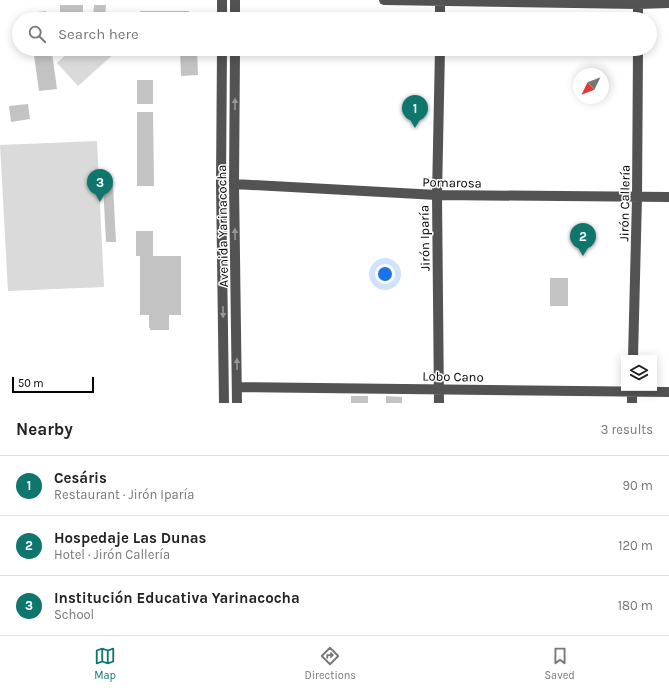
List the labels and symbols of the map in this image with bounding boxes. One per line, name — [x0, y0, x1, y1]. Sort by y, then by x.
north arrow — [573, 68, 609, 104]
pin: 1 — [402, 95, 428, 128]
one-way arrow — [232, 97, 238, 110]
street label: Avenida Yarinacocha — [214, 165, 231, 287]
street label: Jirón Callería — [616, 165, 633, 241]
pin: 3 — [87, 169, 113, 202]
street label: Pomarosa — [422, 174, 482, 191]
street label: Jirón Iparía — [416, 205, 433, 271]
pin: 2 — [570, 223, 596, 256]
one-way arrow — [232, 227, 238, 240]
your location — [375, 264, 395, 284]
one-way arrow — [220, 306, 226, 319]
one-way arrow — [234, 357, 240, 370]
street label: Lobo Cano — [422, 368, 484, 385]
scale bar — [12, 375, 94, 394]

